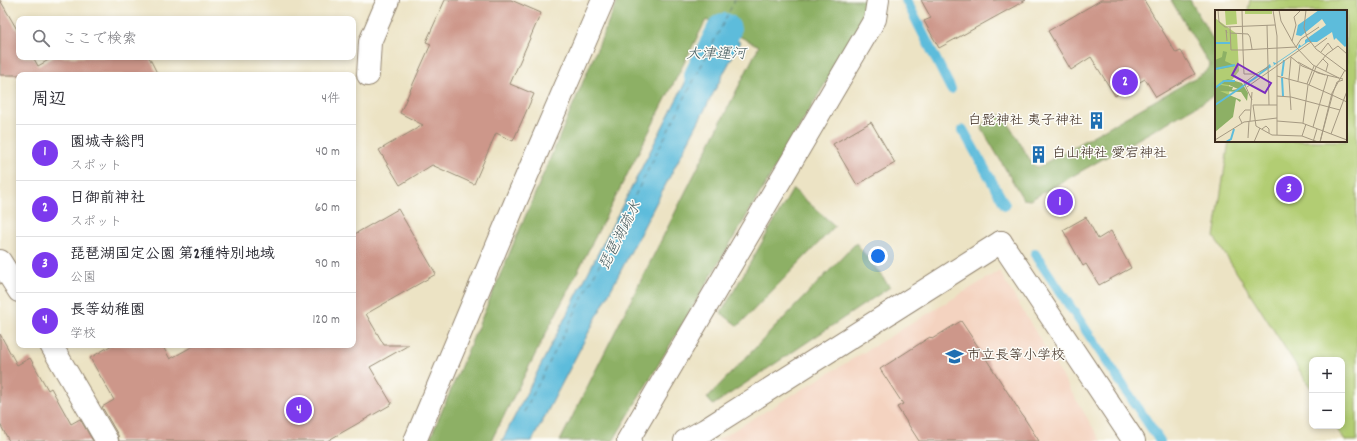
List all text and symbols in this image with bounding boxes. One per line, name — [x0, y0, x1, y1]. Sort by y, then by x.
inset map — [1215, 10, 1347, 142]
search box — [16, 16, 356, 60]
icon: search — [30, 27, 52, 49]
text: ここで検索 — [62, 29, 137, 51]
water label: 大津運河 — [686, 44, 748, 66]
pin: 2 — [1112, 67, 1138, 97]
text: 周辺 — [32, 89, 66, 113]
text: 4件 — [322, 90, 340, 109]
place label: 白髭神社 夷子神社 — [968, 111, 1083, 131]
building icon: 白髭神社 夷子神社 — [1086, 111, 1106, 131]
text: 園城寺総門 — [70, 132, 145, 154]
text: 1 — [44, 143, 46, 162]
text: 40 m — [316, 143, 340, 162]
building icon: 白山神社 愛宕神社 — [1029, 144, 1049, 164]
place label: 白山神社 愛宕神社 — [1052, 144, 1167, 164]
text: スポット — [70, 157, 122, 176]
pin: 3 — [1276, 174, 1302, 204]
pin: 1 — [1047, 187, 1073, 217]
text: 日御前神社 — [70, 188, 145, 210]
water label: 琵琶湖疏水 — [594, 198, 648, 274]
text: 2 — [42, 199, 48, 218]
text: 60 m — [315, 199, 340, 218]
text: スポット — [70, 213, 122, 232]
text: 琵琶湖国定公園 第2種特別地域 — [70, 244, 275, 266]
your location — [868, 246, 888, 266]
text: 3 — [42, 255, 48, 274]
text: 90 m — [315, 255, 340, 274]
text: 公園 — [70, 269, 96, 288]
text: 長等幼稚園 — [70, 300, 145, 322]
text: 4 — [42, 311, 48, 330]
text: 120 m — [312, 311, 340, 330]
text: 学校 — [70, 325, 96, 344]
school or university icon: 市立長等小学校 — [944, 346, 964, 366]
place label: 市立長等小学校 — [967, 346, 1065, 366]
map controls — [1309, 357, 1345, 429]
button: + — [1309, 357, 1345, 393]
button: − — [1309, 393, 1345, 429]
pin: 4 — [286, 395, 312, 425]

